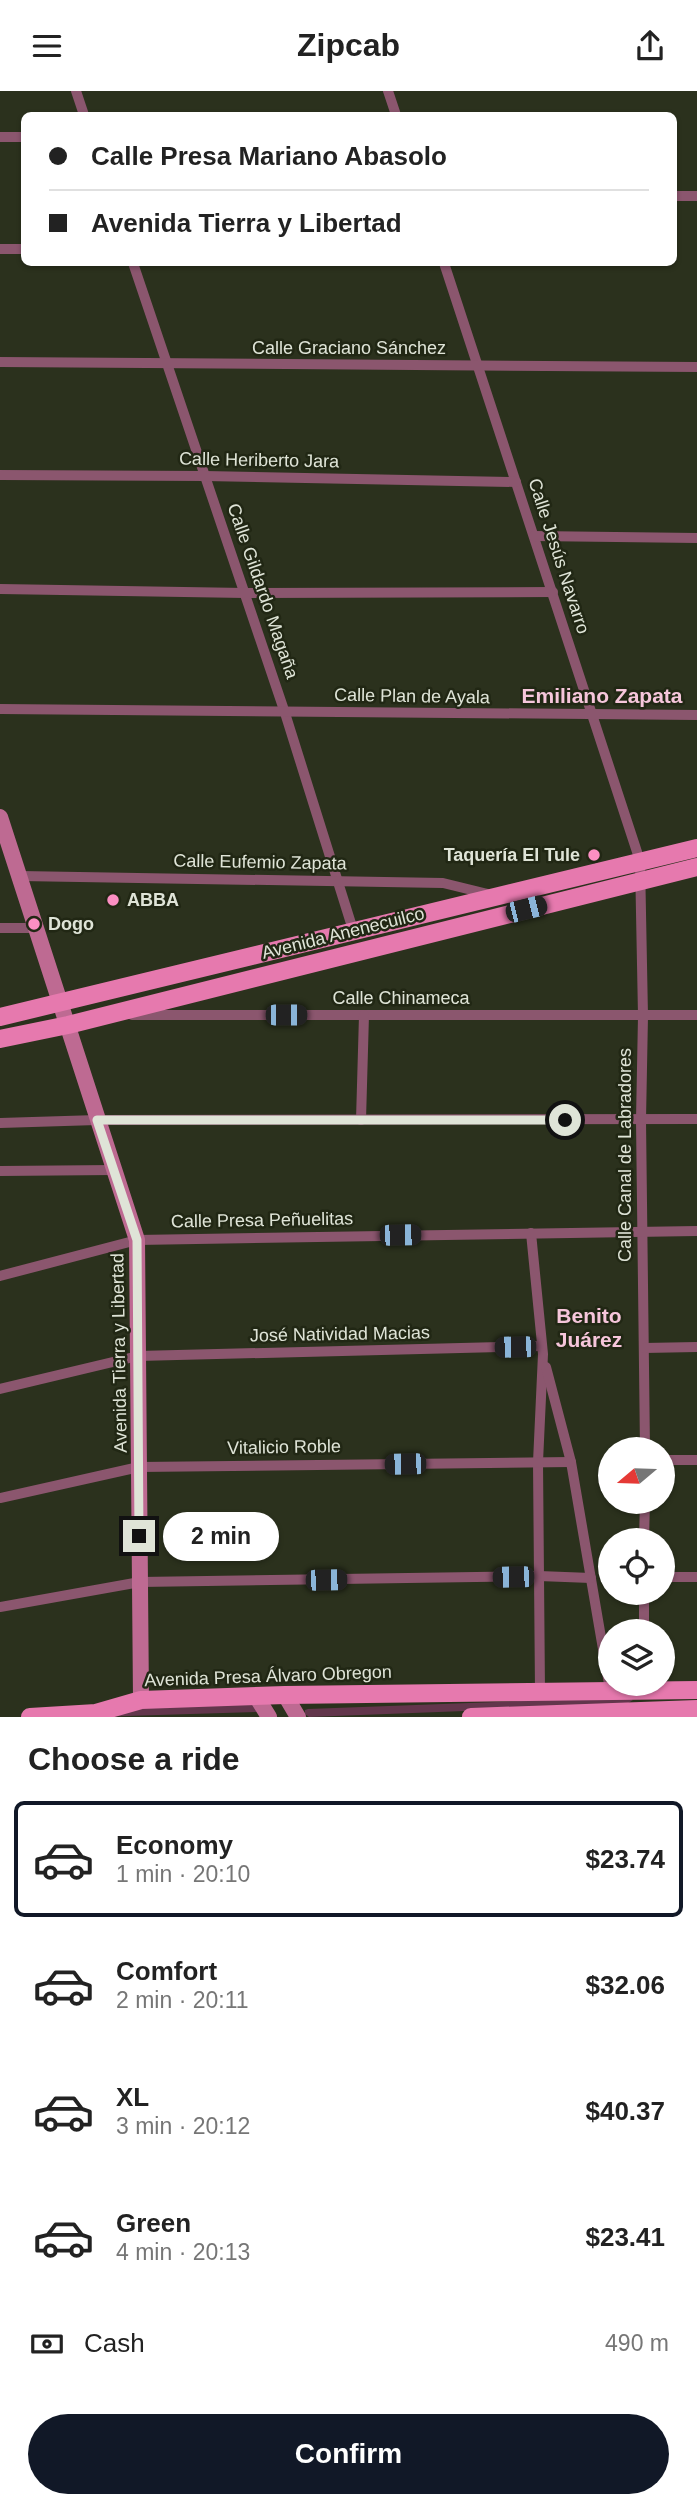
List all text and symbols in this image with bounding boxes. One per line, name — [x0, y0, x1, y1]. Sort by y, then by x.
icon: menu — [28, 27, 66, 65]
text: Zipcab — [297, 27, 400, 63]
icon: share — [631, 27, 669, 65]
text: Calle Presa Mariano Abasolo — [91, 141, 447, 171]
text: Avenida Tierra y Libertad — [91, 208, 402, 238]
street label: Calle Graciano Sánchez — [252, 338, 446, 358]
street label: Calle Heriberto Jara — [179, 449, 340, 471]
street label: Calle Jesús Navarro — [524, 476, 594, 636]
street label: Calle Gildardo Magaña — [224, 501, 303, 682]
district label: Emiliano Zapata — [521, 684, 683, 707]
street label: Calle Plan de Ayala — [334, 685, 491, 707]
place label: Taquería El Tule — [444, 845, 580, 865]
marker: Taquería El Tule — [586, 847, 602, 863]
street label: Calle Eufemio Zapata — [173, 850, 348, 874]
place label: ABBA — [127, 890, 179, 910]
marker: ABBA — [105, 892, 121, 908]
car — [504, 894, 549, 924]
street label: Avenida Anenecuilco — [260, 903, 426, 963]
place label: Dogo — [48, 914, 94, 934]
marker: Dogo — [26, 916, 42, 932]
street label: Calle Chinameca — [332, 988, 471, 1008]
car — [266, 1005, 308, 1026]
street label: Calle Canal de Labradores — [615, 1048, 635, 1262]
route start — [549, 1104, 581, 1136]
street label: Calle Presa Peñuelitas — [171, 1208, 353, 1232]
car — [379, 1224, 422, 1246]
street label: Avenida Tierra y Libertad — [107, 1253, 131, 1453]
district label: Benito Juárez — [556, 1304, 622, 1351]
street label: José Natividad Macias — [250, 1322, 430, 1346]
car — [494, 1336, 537, 1358]
street label: Vitalicio Roble — [227, 1436, 341, 1458]
north arrow — [598, 1437, 676, 1514]
map controls — [598, 1437, 675, 1696]
car — [384, 1453, 427, 1475]
callout: 2 min — [164, 1511, 279, 1561]
route end — [123, 1520, 155, 1552]
text: 2 min — [191, 1523, 251, 1549]
button: locate — [598, 1528, 675, 1605]
car — [492, 1566, 535, 1588]
car — [305, 1569, 348, 1591]
button: layers — [598, 1619, 675, 1696]
street label: Avenida Presa Álvaro Obregon — [144, 1662, 392, 1690]
text: Choose a ride — [28, 1741, 240, 1777]
icon: car — [32, 1828, 95, 1891]
text: Economy — [116, 1830, 233, 1860]
text: $23.74 — [585, 1844, 665, 1874]
text: 1 min · 20:10 — [116, 1861, 250, 1887]
icon: car — [32, 1954, 95, 2017]
text: Comfort — [116, 1956, 217, 1986]
text: $32.06 — [585, 1970, 665, 2000]
text: 2 min · 20:11 — [116, 1987, 249, 2013]
icon: car — [32, 2080, 95, 2143]
text: XL — [116, 2082, 149, 2112]
text: $40.37 — [585, 2096, 665, 2126]
text: 3 min · 20:12 — [116, 2113, 250, 2139]
icon: car — [32, 2206, 95, 2269]
text: Green — [116, 2208, 191, 2238]
text: $23.41 — [585, 2222, 665, 2252]
text: 4 min · 20:13 — [116, 2239, 250, 2265]
icon: cash — [28, 2325, 66, 2363]
text: Cash — [84, 2328, 145, 2358]
text: 490 m — [605, 2330, 669, 2356]
button: Confirm — [28, 2414, 669, 2494]

